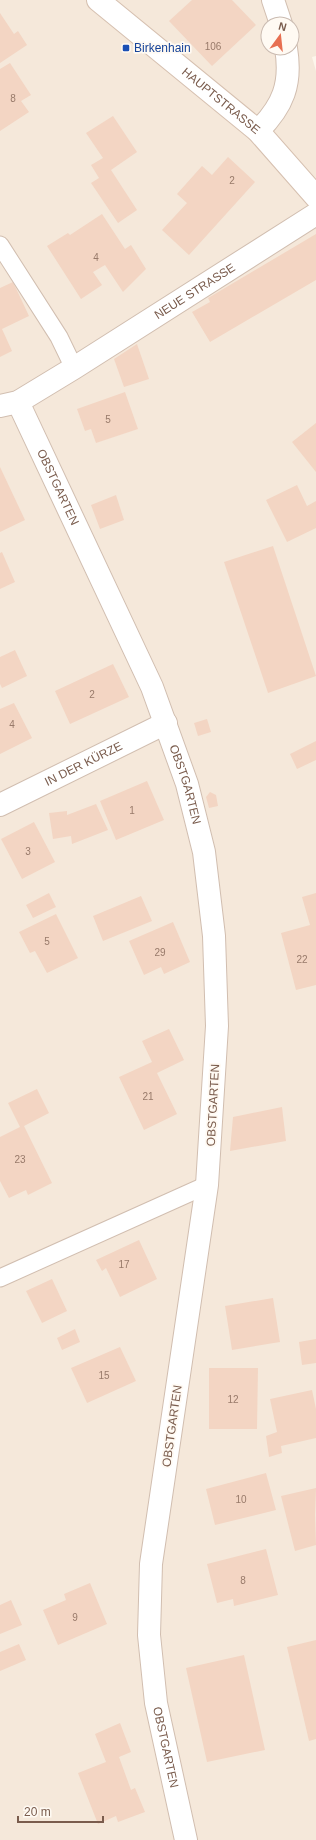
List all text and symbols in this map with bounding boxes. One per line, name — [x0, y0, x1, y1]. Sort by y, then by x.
north arrow — [260, 16, 300, 56]
text: N — [277, 20, 288, 33]
place label: Birkenhain — [134, 41, 191, 55]
house number: 106 — [205, 41, 222, 52]
marker: Birkenhain — [121, 43, 131, 53]
street label: HAUPTSTRASSE — [179, 65, 263, 137]
house number: 8 — [10, 93, 16, 104]
house number: 2 — [229, 175, 235, 186]
house number: 4 — [93, 252, 99, 263]
street label: NEUE STRASSE — [152, 260, 238, 322]
house number: 5 — [105, 414, 111, 425]
street label: OBSTGARTEN — [34, 447, 82, 527]
house number: 2 — [89, 689, 95, 700]
house number: 4 — [9, 719, 15, 730]
street label: IN DER KÜRZE — [42, 739, 124, 789]
street label: OBSTGARTEN — [166, 743, 204, 826]
house number: 1 — [129, 805, 135, 816]
house number: 3 — [25, 846, 31, 857]
house number: 5 — [44, 936, 50, 947]
house number: 29 — [154, 947, 166, 958]
house number: 22 — [296, 954, 308, 965]
street label: OBSTGARTEN — [204, 1063, 222, 1147]
house number: 21 — [142, 1091, 154, 1102]
house number: 23 — [14, 1154, 26, 1165]
house number: 17 — [118, 1259, 130, 1270]
house number: 15 — [98, 1370, 110, 1381]
street label: OBSTGARTEN — [159, 1384, 185, 1468]
house number: 12 — [227, 1394, 239, 1405]
house number: 10 — [235, 1494, 247, 1505]
house number: 8 — [240, 1575, 246, 1586]
house number: 9 — [72, 1612, 78, 1623]
street label: OBSTGARTEN — [150, 1706, 181, 1789]
scale bar — [18, 1798, 103, 1824]
text: 20 m — [24, 1805, 51, 1819]

